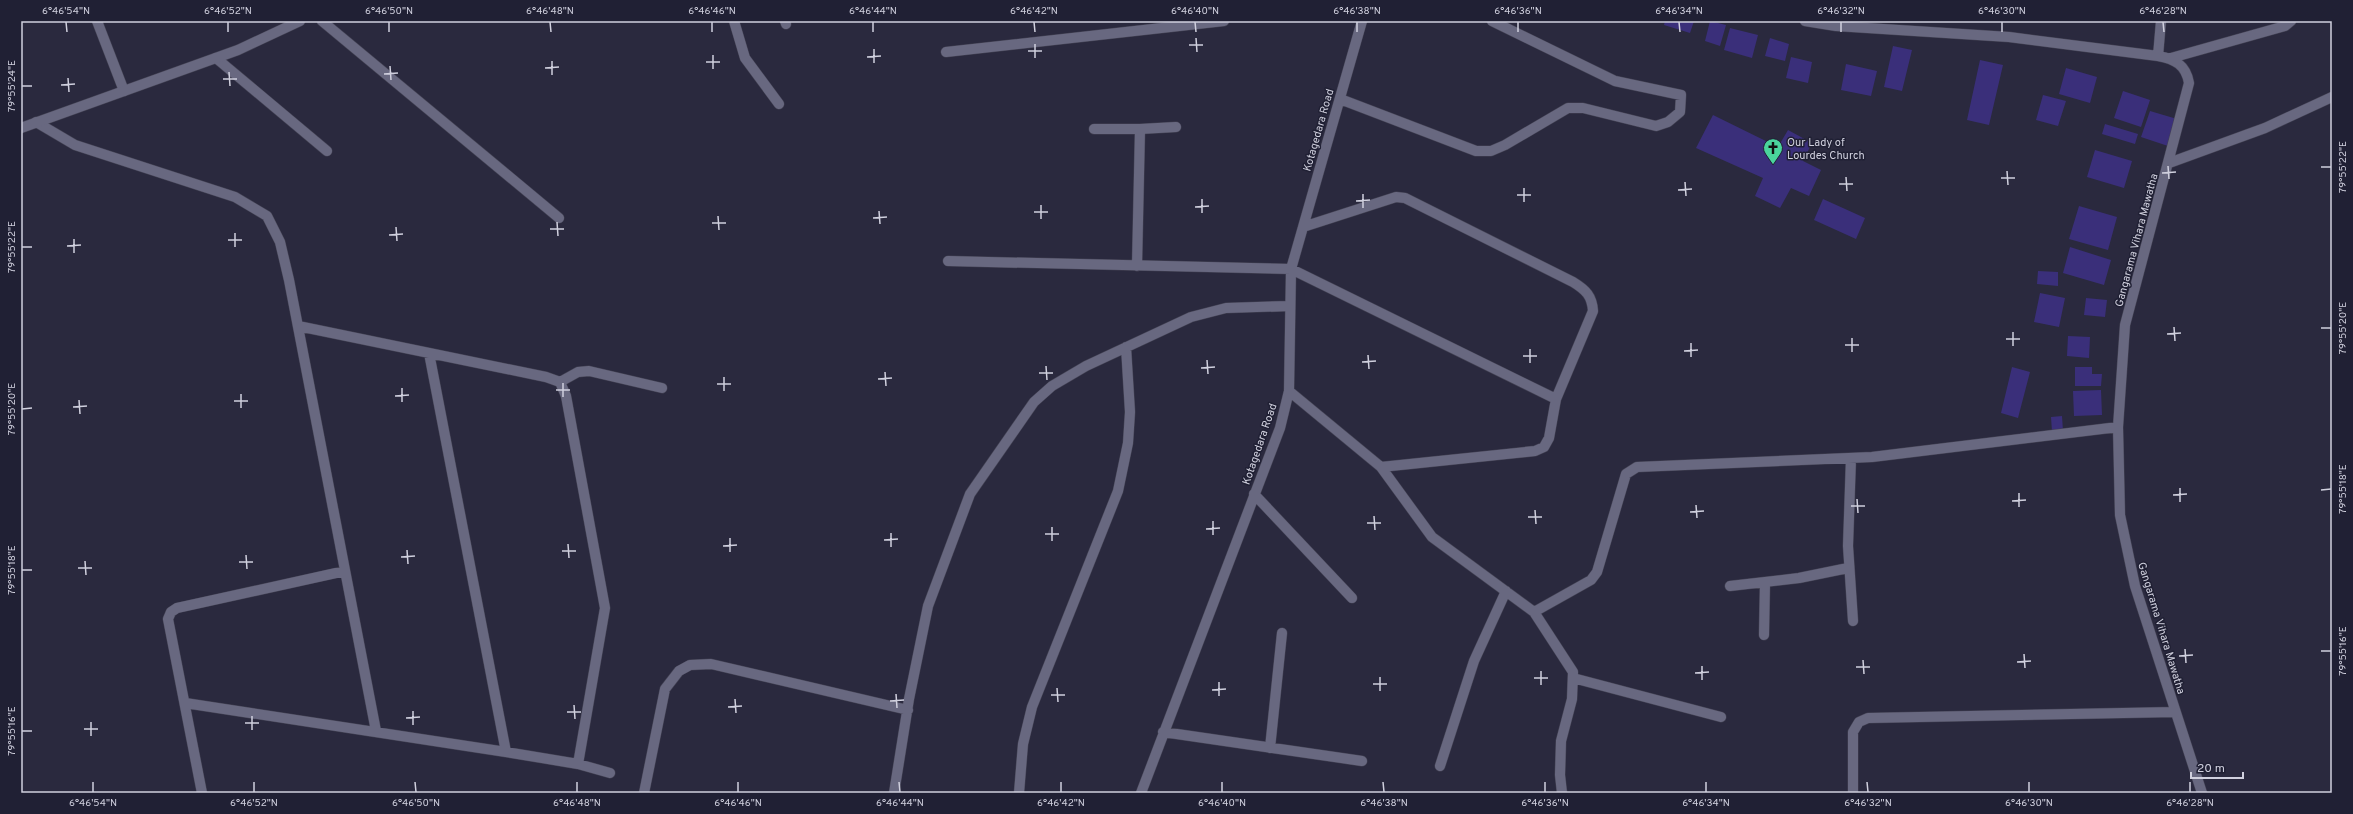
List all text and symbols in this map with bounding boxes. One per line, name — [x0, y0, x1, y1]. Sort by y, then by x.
text: 6°46'54"N — [42, 5, 90, 18]
text: 6°46'52"N — [204, 5, 252, 18]
text: 6°46'50"N — [365, 5, 413, 18]
text: 6°46'48"N — [526, 5, 574, 18]
text: 6°46'46"N — [688, 5, 736, 18]
text: 6°46'44"N — [849, 5, 897, 18]
text: 6°46'42"N — [1010, 5, 1058, 18]
text: 6°46'40"N — [1171, 5, 1219, 18]
text: 6°46'38"N — [1333, 5, 1381, 18]
text: 6°46'36"N — [1494, 5, 1542, 18]
text: 6°46'34"N — [1655, 5, 1703, 18]
text: 6°46'32"N — [1817, 5, 1865, 18]
text: 6°46'30"N — [1978, 5, 2026, 18]
text: 6°46'28"N — [2139, 5, 2187, 18]
text: 79°55'24"E — [6, 60, 19, 112]
street label: Kotagedara Road — [1300, 87, 1337, 173]
place label: Our Lady of Lourdes Church — [1787, 136, 1865, 163]
church icon: Our Lady of Lourdes Church — [1762, 137, 1784, 165]
text: 79°55'22"E — [2337, 141, 2350, 193]
street label: Gangarama Vihara Mawatha — [2112, 172, 2162, 308]
text: 79°55'22"E — [6, 221, 19, 273]
text: 79°55'20"E — [2337, 302, 2350, 354]
text: 79°55'20"E — [6, 383, 19, 435]
street label: Kotagedara Road — [1239, 402, 1280, 487]
text: 79°55'18"E — [2337, 464, 2350, 514]
text: 79°55'18"E — [6, 545, 19, 595]
street label: Gangarama Vihara Mawatha — [2134, 561, 2188, 696]
text: 79°55'16"E — [2337, 626, 2350, 676]
text: 79°55'16"E — [6, 706, 19, 756]
scale bar — [2191, 754, 2243, 780]
text: 20 m — [2197, 761, 2225, 777]
text: 6°46'54"N — [69, 797, 117, 810]
text: 6°46'52"N — [230, 797, 278, 810]
text: 6°46'50"N — [392, 797, 440, 810]
text: 6°46'48"N — [553, 797, 601, 810]
text: 6°46'46"N — [714, 797, 762, 810]
text: 6°46'44"N — [876, 797, 924, 810]
text: 6°46'42"N — [1037, 797, 1085, 810]
text: 6°46'40"N — [1198, 797, 1246, 810]
text: 6°46'38"N — [1360, 797, 1408, 810]
text: 6°46'36"N — [1521, 797, 1569, 810]
text: 6°46'34"N — [1682, 797, 1730, 810]
text: 6°46'32"N — [1844, 797, 1892, 810]
text: 6°46'30"N — [2005, 797, 2053, 810]
text: 6°46'28"N — [2166, 797, 2214, 810]

